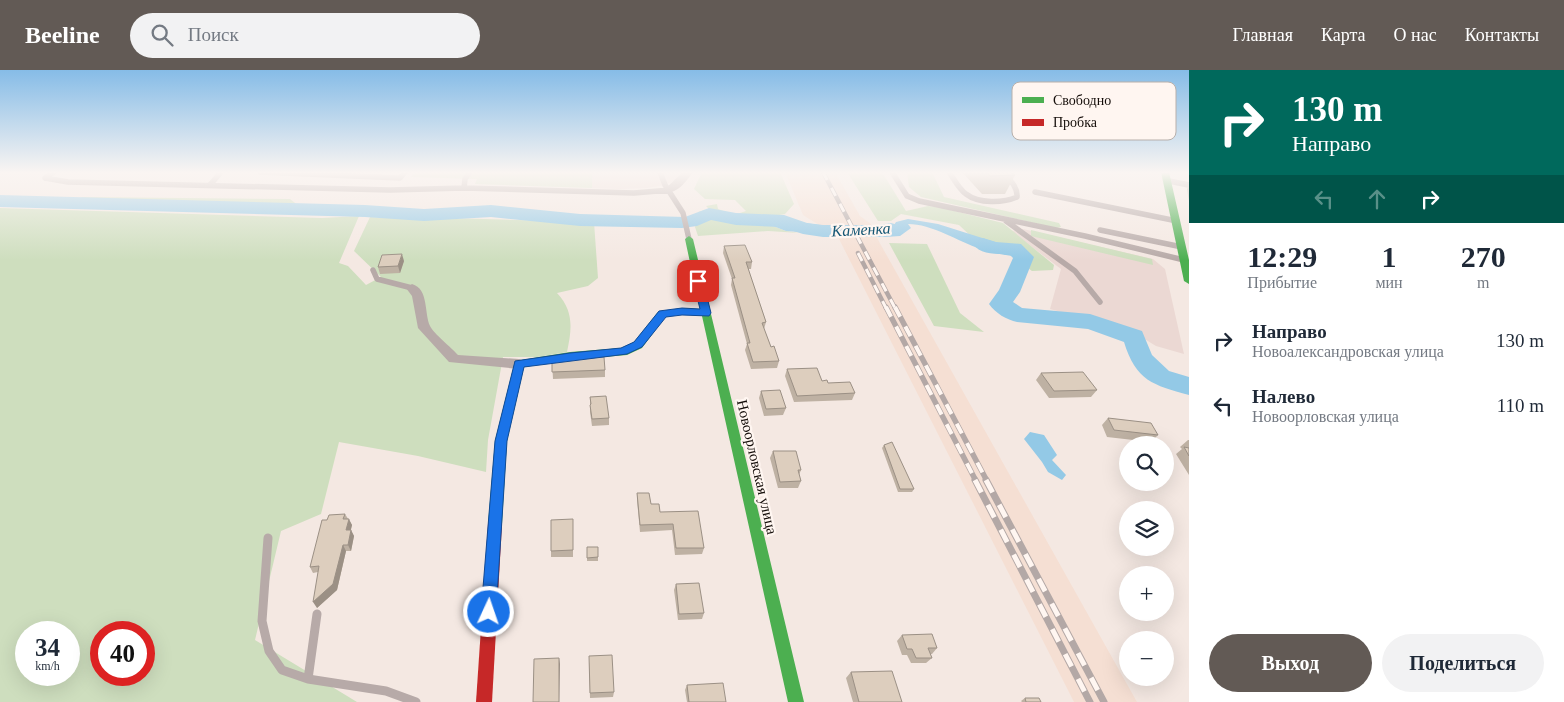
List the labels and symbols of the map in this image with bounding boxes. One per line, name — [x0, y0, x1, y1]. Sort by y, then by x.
legend — [1012, 82, 1176, 140]
text: Свободно — [1053, 93, 1111, 108]
text: Пробка — [1053, 115, 1098, 130]
water label: Каменка — [830, 219, 891, 240]
pin — [677, 260, 719, 302]
street label: Новоорловская улица — [734, 398, 780, 536]
position arrow — [462, 585, 514, 637]
speed limit sign: 40 — [90, 621, 155, 686]

